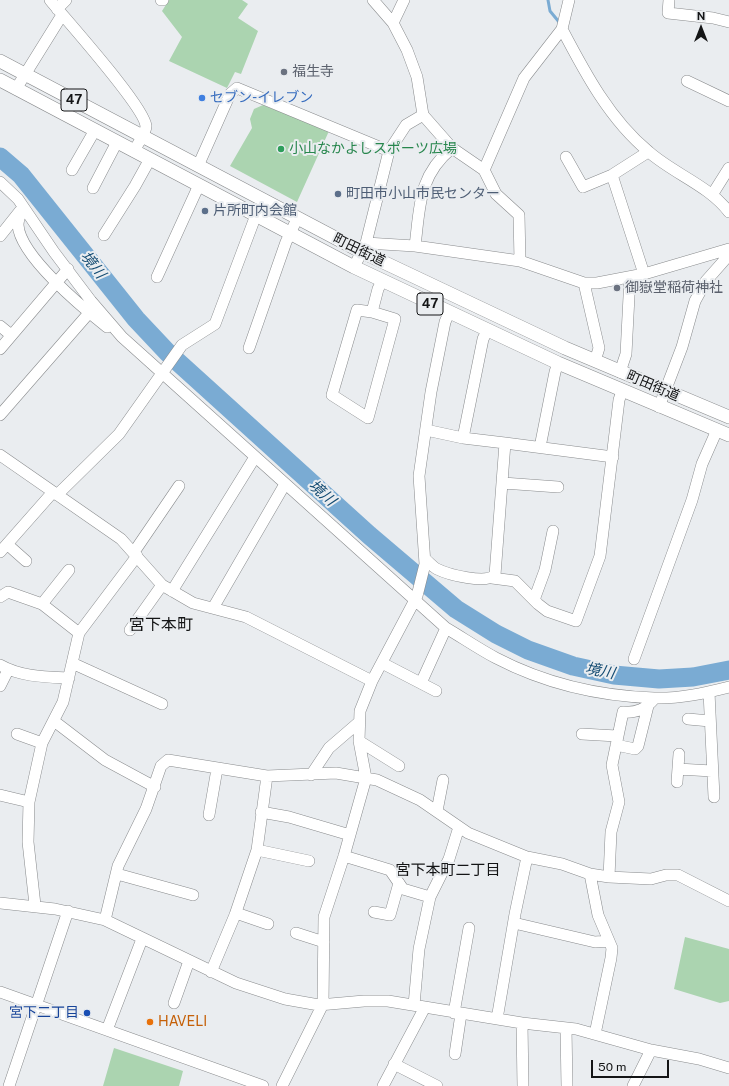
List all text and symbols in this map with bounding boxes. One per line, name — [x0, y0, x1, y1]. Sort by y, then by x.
north arrow — [681, 8, 721, 48]
text: N — [697, 10, 705, 22]
place label: 福生寺 — [292, 64, 334, 80]
marker: 福生寺 — [279, 67, 289, 77]
road number: 47 — [61, 89, 87, 111]
place label: セブン-イレブン — [210, 90, 313, 106]
marker: セブン-イレブン — [197, 93, 207, 103]
place label: 小山なかよしスポーツ広場 — [289, 141, 457, 157]
marker: 小山なかよしスポーツ広場 — [276, 144, 286, 154]
place label: 町田市小山市民センター — [346, 186, 500, 202]
marker: 町田市小山市民センター — [333, 189, 343, 199]
place label: 片所町内会館 — [213, 203, 297, 219]
marker: 片所町内会館 — [200, 206, 210, 216]
street label: 町田街道 — [330, 230, 388, 270]
water label: 境川 — [77, 248, 109, 282]
place label: 御嶽堂稲荷神社 — [625, 280, 723, 296]
marker: 御嶽堂稲荷神社 — [612, 283, 622, 293]
road number: 47 — [417, 293, 443, 315]
street label: 町田街道 — [624, 367, 682, 405]
water label: 境川 — [305, 476, 339, 510]
district label: 宮下本町 — [129, 615, 193, 635]
water label: 境川 — [584, 659, 616, 683]
district label: 宮下本町二丁目 — [396, 861, 500, 879]
place label: 宮下二丁目 — [9, 1005, 79, 1021]
marker: 宮下二丁目 — [82, 1008, 92, 1018]
place label: HAVELI — [158, 1014, 207, 1030]
marker: HAVELI — [145, 1017, 155, 1027]
scale bar — [593, 1052, 671, 1078]
text: 50 m — [598, 1060, 626, 1074]

